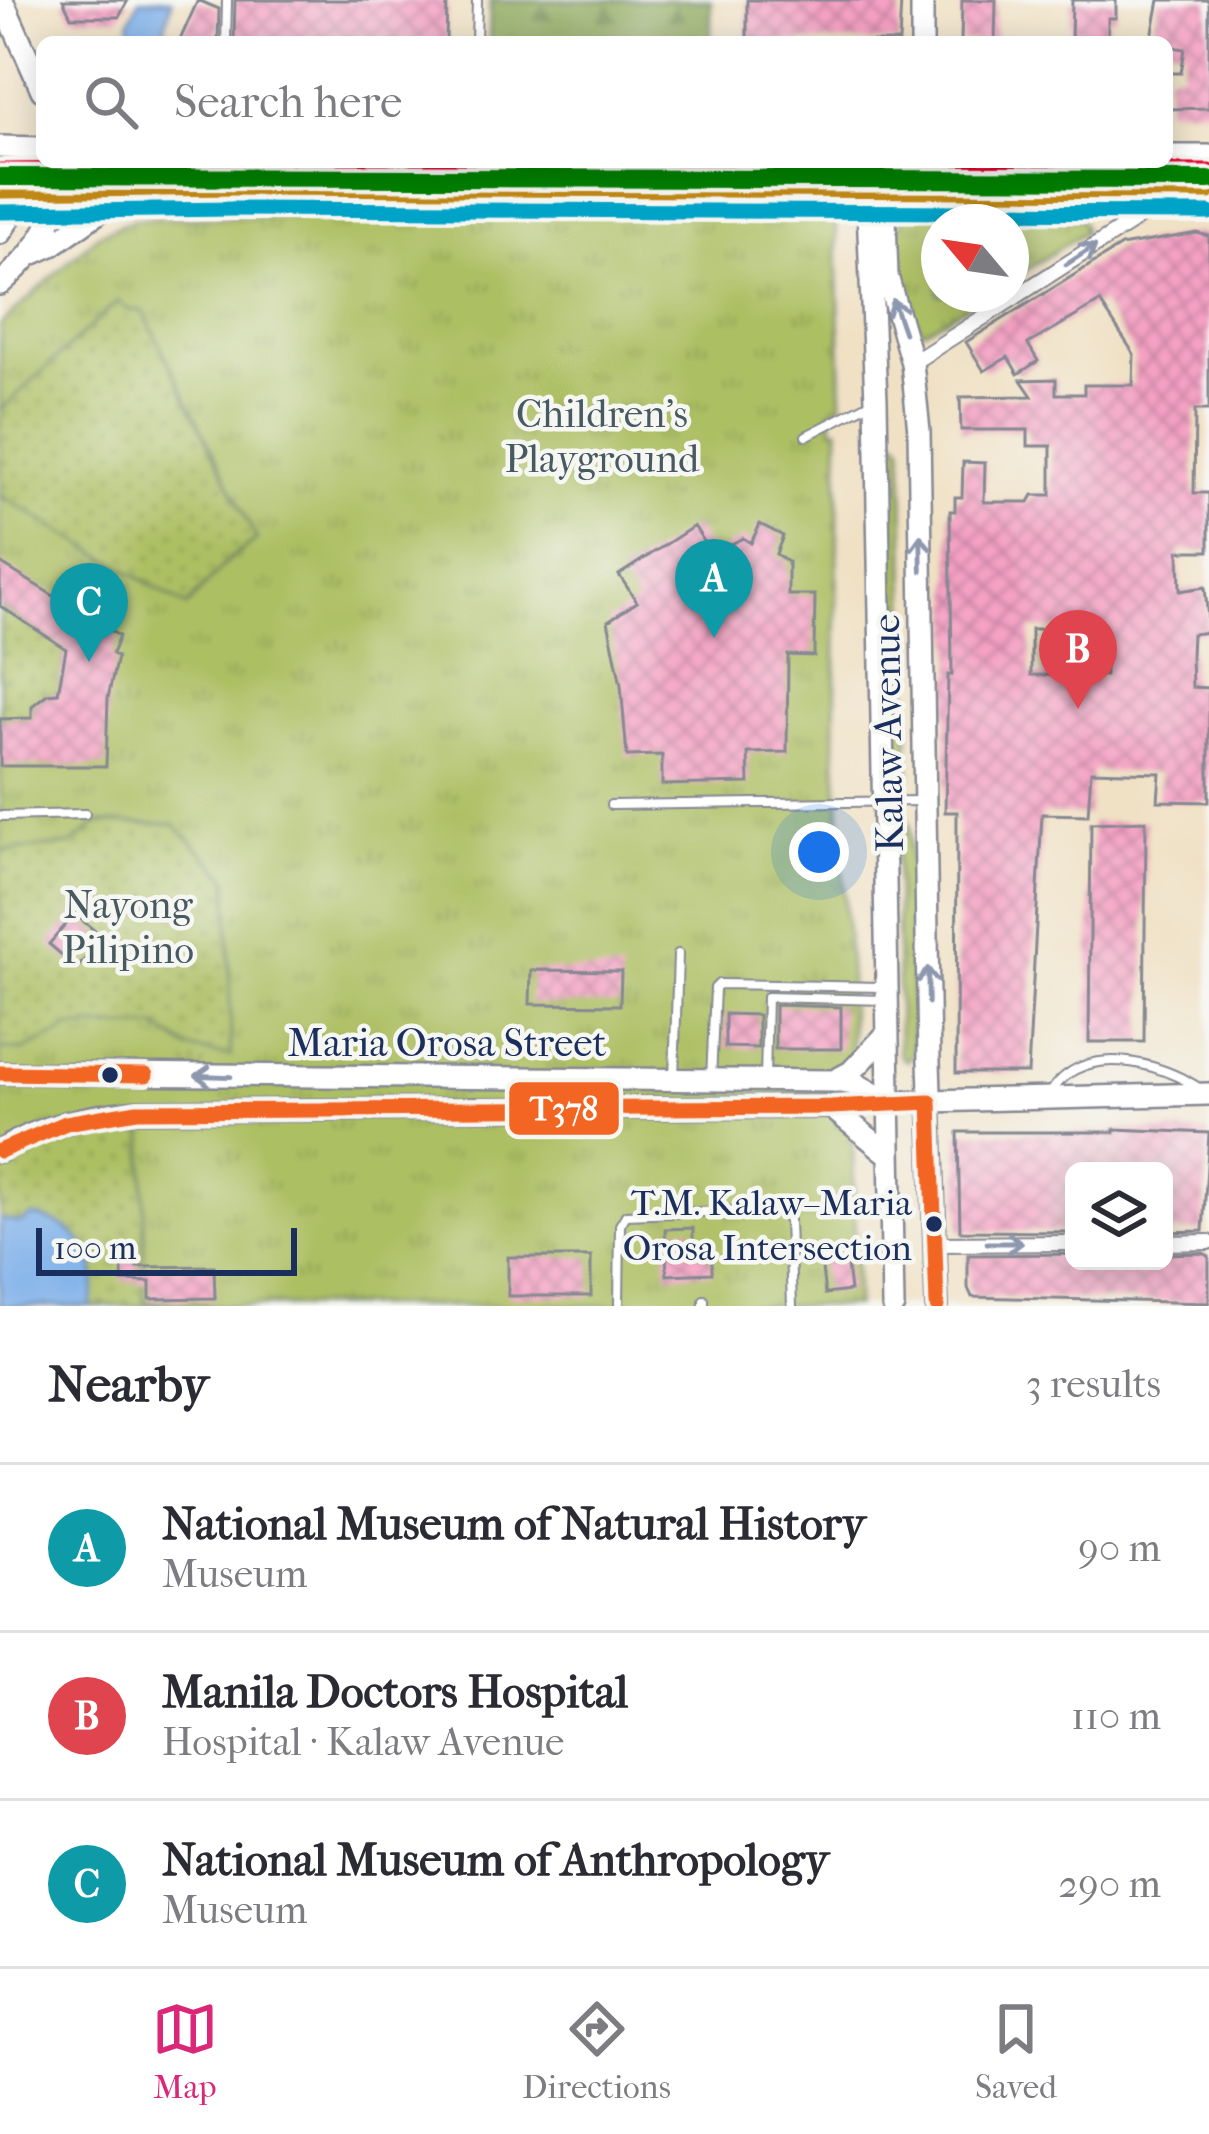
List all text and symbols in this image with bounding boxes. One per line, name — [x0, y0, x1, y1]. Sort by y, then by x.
search box — [36, 36, 1173, 168]
icon: search — [78, 69, 144, 135]
text: Search here — [174, 76, 402, 129]
north arrow — [921, 204, 1029, 312]
one-way arrow — [1064, 242, 1098, 267]
one-way arrow — [886, 298, 908, 336]
park label: Children's Playground — [505, 391, 700, 482]
one-way arrow — [910, 535, 933, 574]
pin: A — [675, 539, 753, 638]
pin: C — [50, 563, 128, 662]
pin: B — [1039, 610, 1117, 709]
street label: Kalaw Avenue — [863, 614, 913, 852]
your location — [789, 822, 849, 882]
park label: Nayong Pilipino — [62, 882, 194, 973]
one-way arrow — [917, 966, 939, 1005]
street label: Maria Orosa Street — [288, 1020, 607, 1066]
unlabelled marker — [99, 1064, 121, 1086]
one-way arrow — [194, 1064, 233, 1087]
line badge: T378 — [507, 1080, 621, 1137]
text: T378 — [529, 1090, 598, 1129]
map controls — [1065, 1162, 1173, 1270]
button: layers — [1065, 1162, 1173, 1270]
place label: T.M. Kalaw–Maria Orosa Intersection — [623, 1182, 912, 1269]
marker: T.M. Kalaw–Maria Orosa Intersection — [923, 1213, 945, 1235]
scale bar — [36, 1222, 297, 1275]
text: 100 m — [54, 1229, 137, 1268]
one-way arrow — [985, 1232, 1024, 1254]
text: Nearby — [48, 1354, 209, 1414]
text: 3 results — [1026, 1361, 1161, 1407]
text: National Museum of Natural History — [162, 1498, 866, 1551]
text: A — [74, 1525, 100, 1571]
text: 90 m — [1078, 1525, 1161, 1571]
text: Museum — [162, 1551, 307, 1597]
text: Manila Doctors Hospital — [162, 1666, 628, 1719]
text: B — [74, 1693, 100, 1739]
text: 110 m — [1071, 1693, 1161, 1739]
text: Hospital · Kalaw Avenue — [162, 1719, 564, 1765]
text: National Museum of Anthropology — [162, 1834, 829, 1887]
text: C — [74, 1861, 100, 1907]
text: 290 m — [1058, 1861, 1161, 1907]
text: Museum — [162, 1887, 307, 1933]
tab: Map — [152, 1996, 218, 2107]
tab: Directions — [522, 1996, 671, 2107]
tab: Saved — [975, 1996, 1057, 2107]

